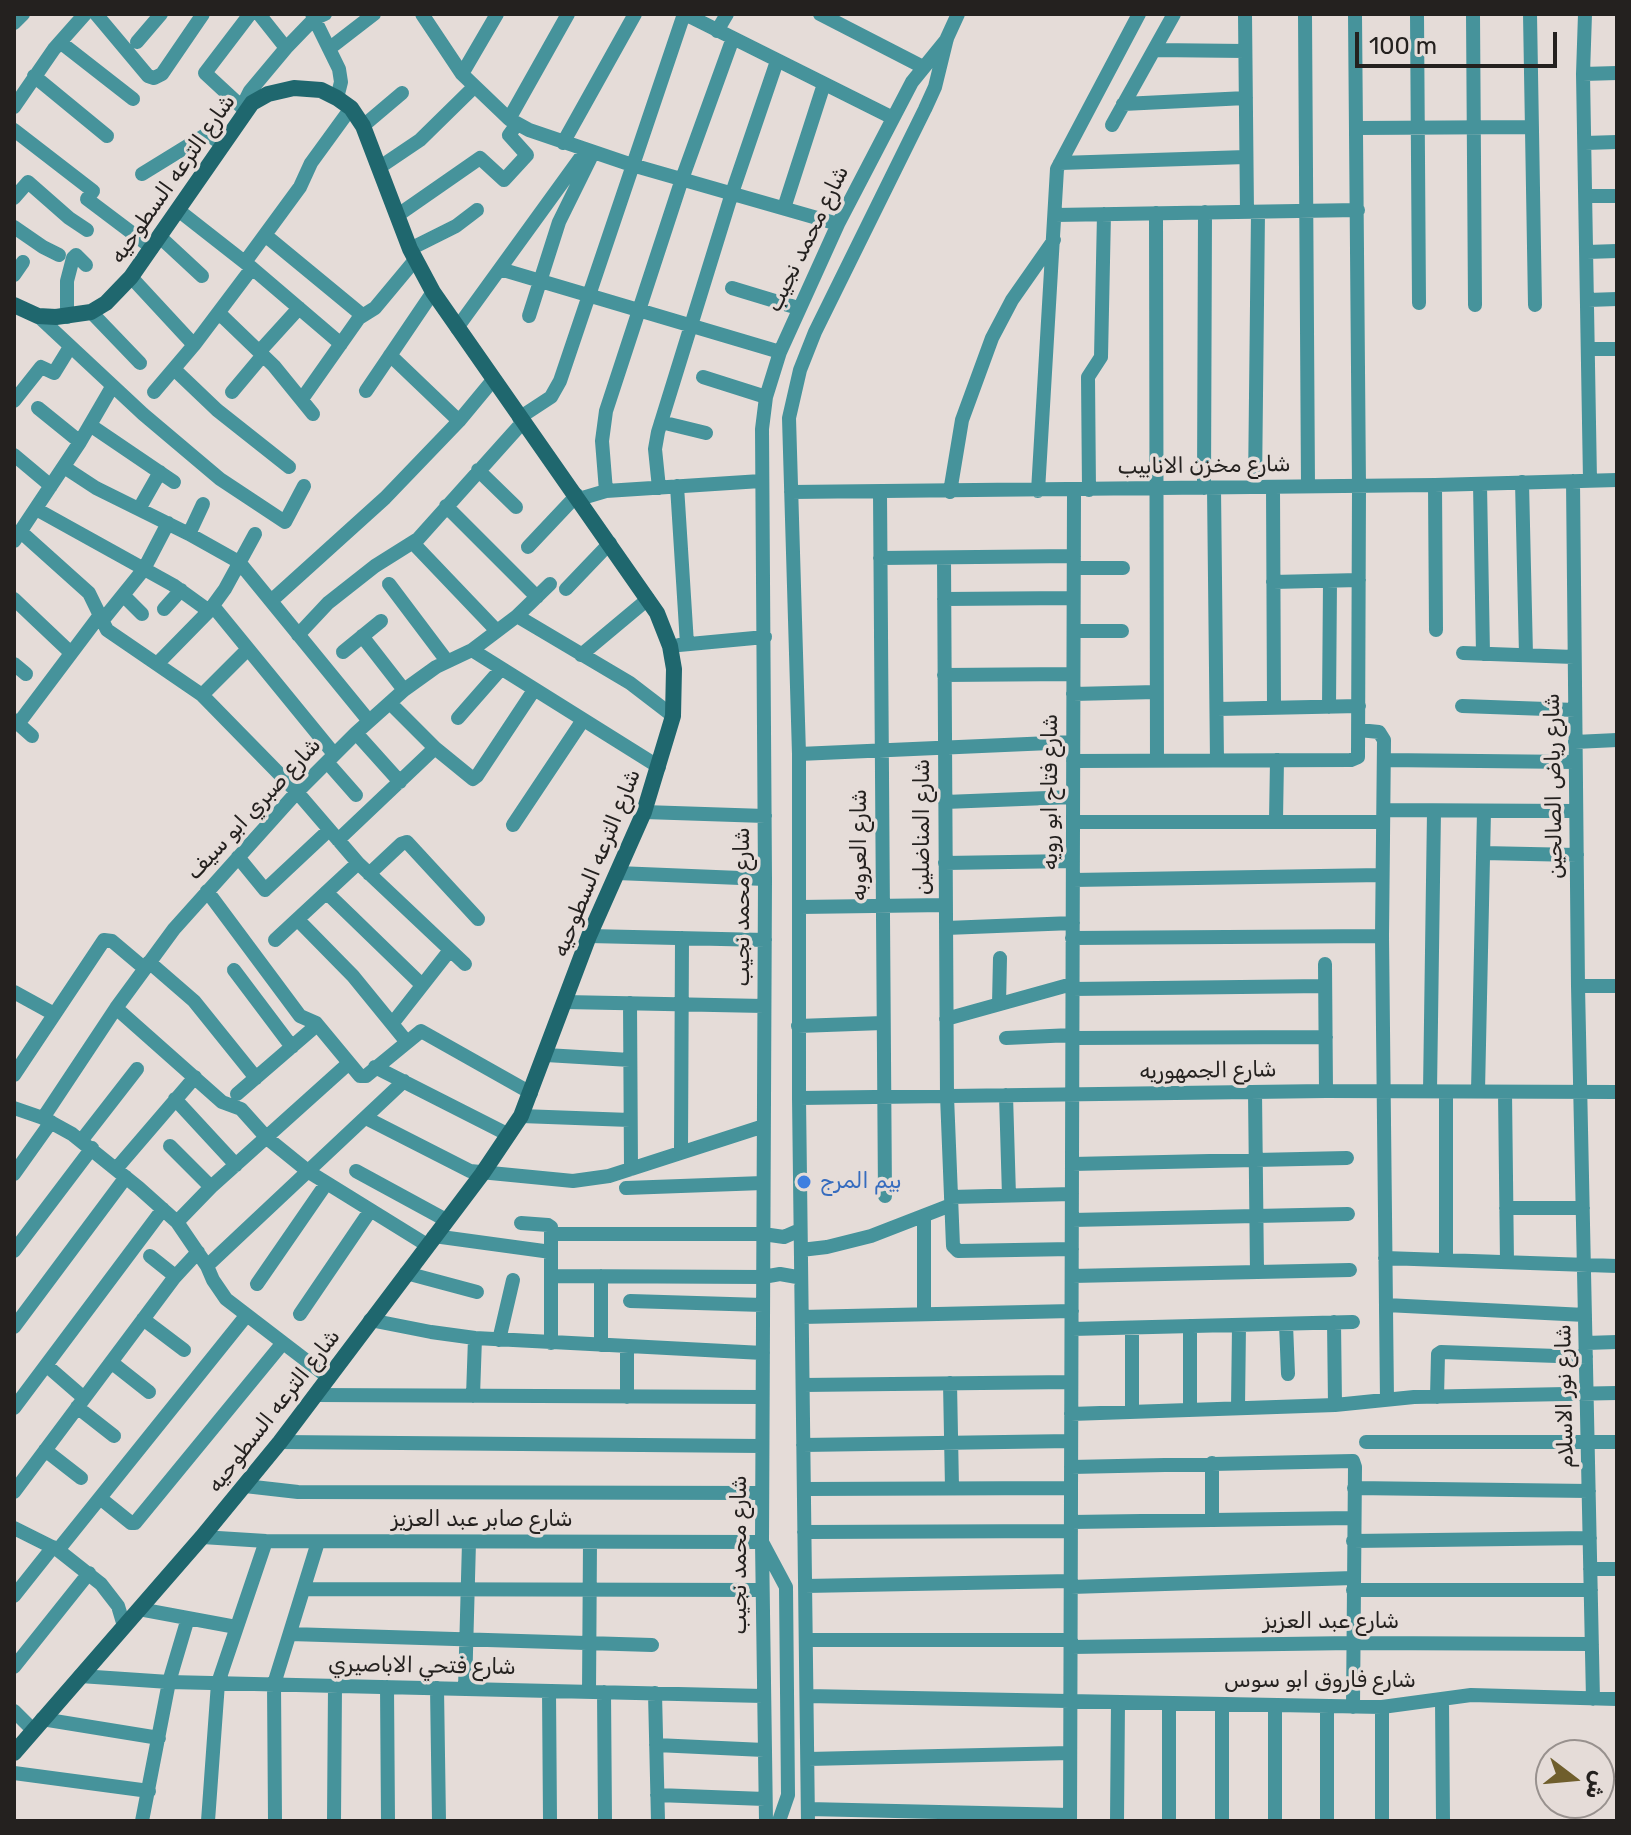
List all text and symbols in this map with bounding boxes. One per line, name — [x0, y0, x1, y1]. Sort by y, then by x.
scale bar — [1359, 16, 1561, 66]
text: 100 m — [1369, 32, 1437, 60]
street label: شارع الترعه السطوحيه — [105, 89, 241, 269]
street label: شارع محمد نجيب — [761, 162, 855, 316]
street label: شارع مخزن الانابيب — [1117, 451, 1291, 481]
street label: شارع رياض الصالحين — [1539, 693, 1569, 879]
street label: شارع فتاح ابو رويه — [1038, 714, 1064, 870]
street label: شارع صبري ابو سيف — [181, 732, 327, 886]
street label: شارع المناضلين — [910, 759, 936, 895]
street label: شارع الترعه السطوحيه — [547, 765, 647, 961]
street label: شارع العروبه — [847, 789, 873, 901]
street label: شارع محمد نجيب — [730, 827, 756, 987]
street label: شارع الجمهوريه — [1139, 1057, 1277, 1085]
place label: بيم المرج — [820, 1169, 902, 1195]
marker: بيم المرج — [795, 1173, 813, 1191]
street label: شارع الترعه السطوحيه — [202, 1324, 346, 1498]
street label: شارع نور الاسلام — [1551, 1324, 1579, 1468]
street label: شارع محمد نجيب — [727, 1475, 753, 1635]
street label: شارع صابر عبد العزيز — [391, 1507, 573, 1533]
street label: شارع عبد العزيز — [1263, 1609, 1399, 1635]
street label: شارع فتحي الاباصيري — [328, 1651, 516, 1681]
street label: شارع فاروق ابو سوس — [1224, 1668, 1416, 1694]
north arrow — [1535, 1739, 1615, 1819]
text: ش — [1580, 1768, 1613, 1802]

